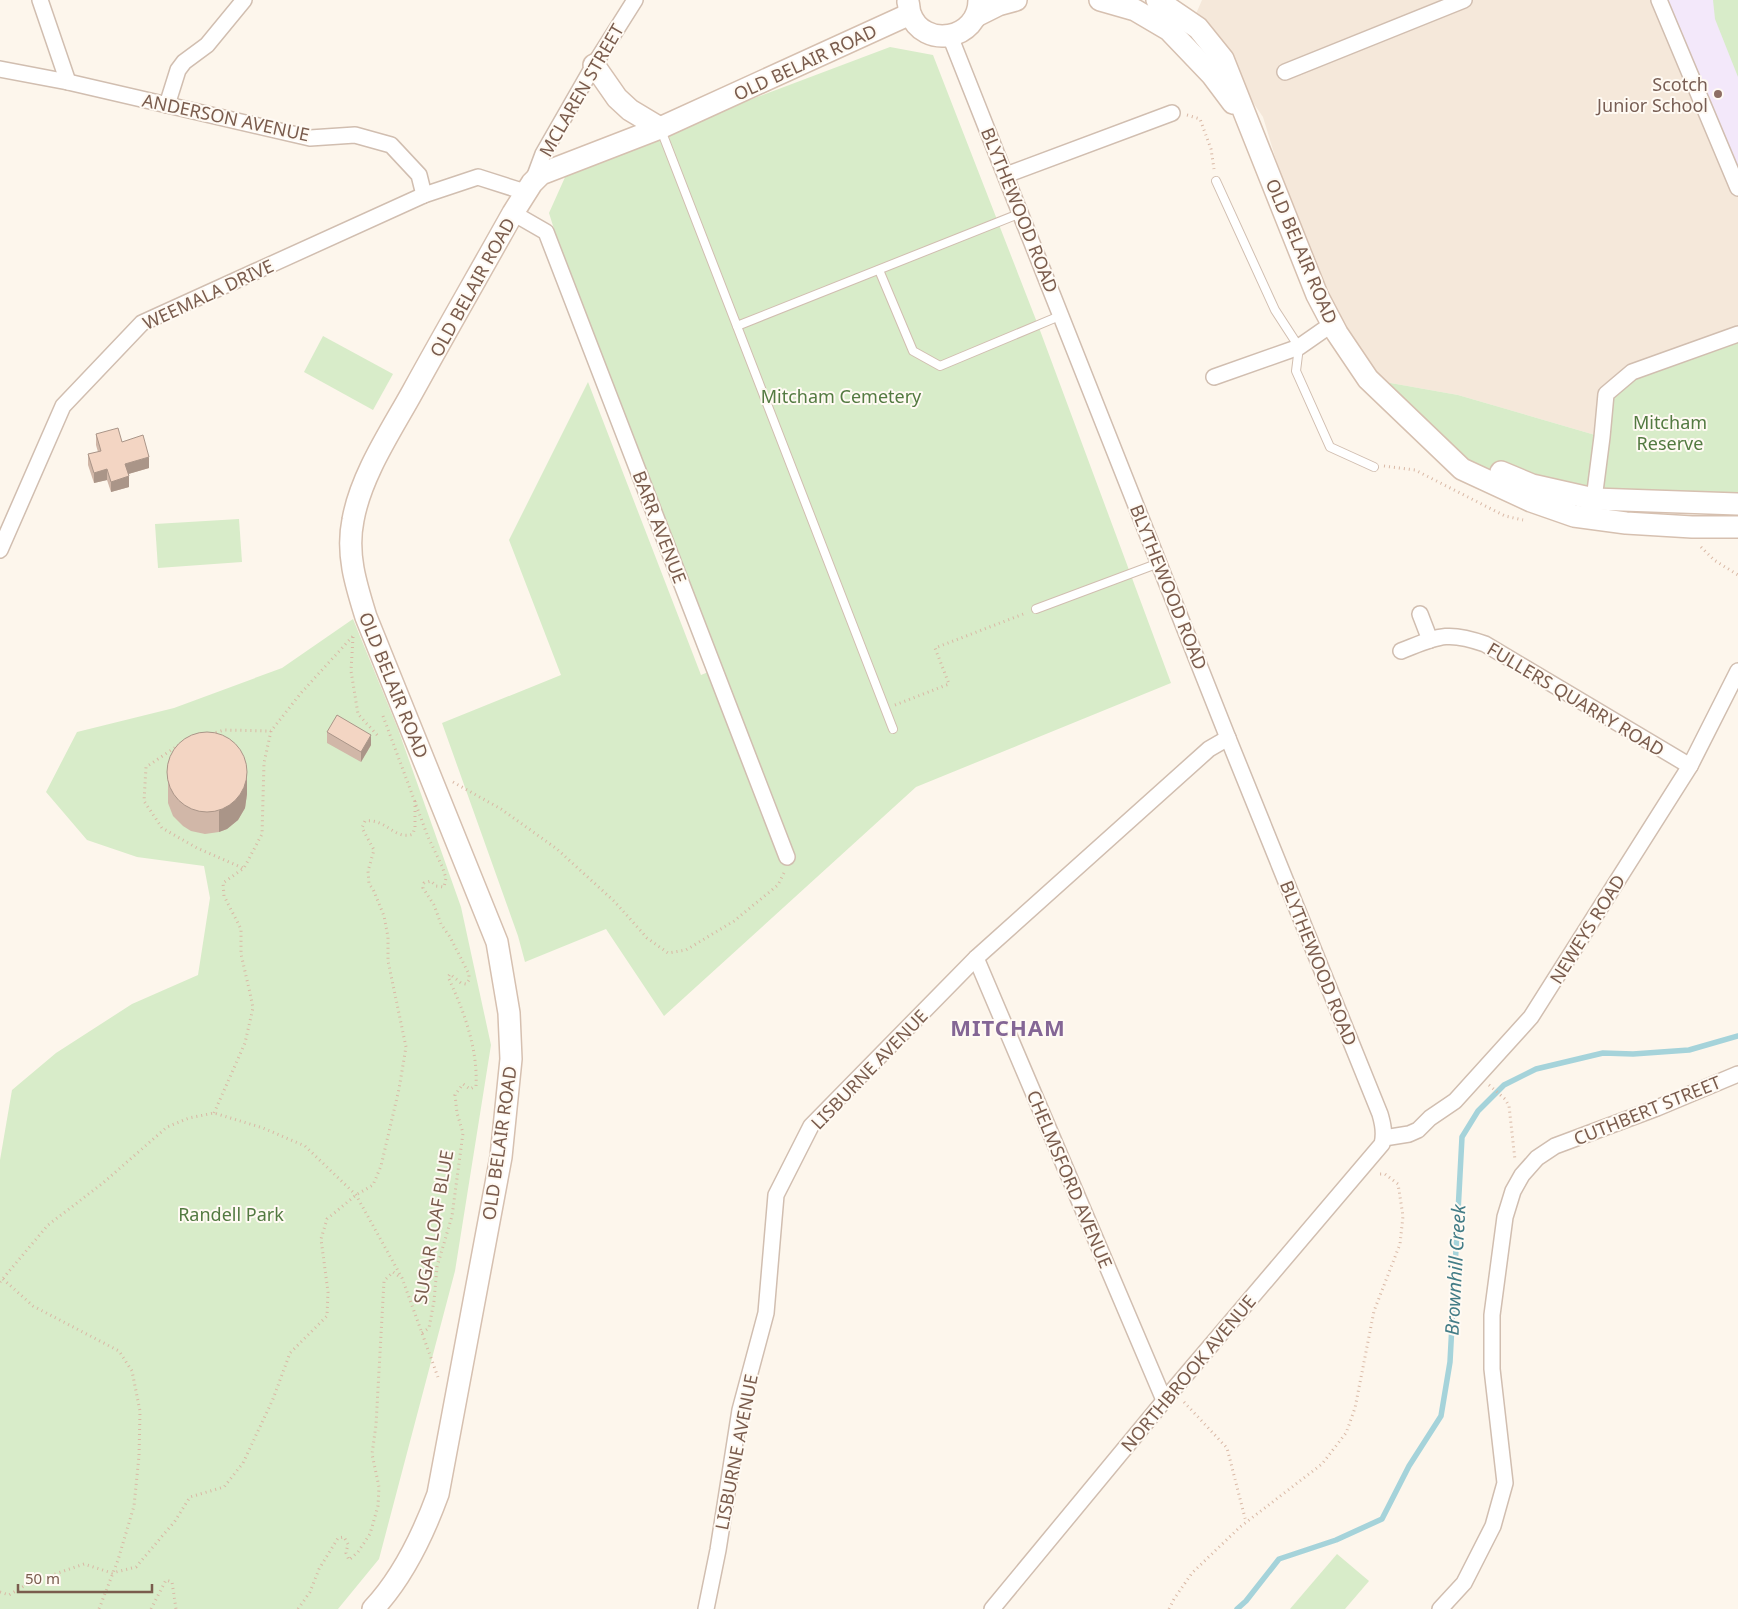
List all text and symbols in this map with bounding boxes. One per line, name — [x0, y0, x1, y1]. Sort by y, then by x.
street label: OLD BELAIR ROAD — [729, 18, 881, 106]
street label: MCLAREN STREET — [533, 19, 629, 161]
place label: Scotch Junior School — [1595, 72, 1708, 117]
street label: ANDERSON AVENUE — [140, 88, 312, 146]
marker: Scotch Junior School — [1712, 88, 1724, 100]
street label: BLYTHEWOOD ROAD — [976, 124, 1064, 296]
street label: OLD BELAIR ROAD — [1261, 175, 1343, 327]
street label: OLD BELAIR ROAD — [424, 213, 520, 361]
street label: WEEMALA DRIVE — [139, 253, 277, 335]
park label: Mitcham Cemetery — [761, 384, 922, 408]
park label: Mitcham Reserve — [1633, 410, 1707, 455]
street label: BARR AVENUE — [628, 467, 692, 587]
street label: BLYTHEWOOD ROAD — [1125, 501, 1213, 673]
street label: OLD BELAIR ROAD — [354, 608, 434, 762]
street label: FULLERS QUARRY ROAD — [1483, 637, 1669, 761]
street label: NEWEYS ROAD — [1544, 870, 1630, 988]
street label: BLYTHEWOOD ROAD — [1275, 877, 1363, 1049]
street label: LISBURNE AVENUE — [805, 1004, 933, 1134]
district label: MITCHAM — [950, 1012, 1066, 1042]
street label: OLD BELAIR ROAD — [476, 1064, 522, 1222]
street label: CUTHBERT STREET — [1570, 1070, 1724, 1150]
street label: CHELMSFORD AVENUE — [1022, 1086, 1118, 1272]
street label: SUGAR LOAF BLUE — [408, 1148, 458, 1306]
park label: Randell Park — [178, 1202, 284, 1226]
water label: Brownhill Creek — [1439, 1203, 1471, 1336]
street label: NORTHBROOK AVENUE — [1115, 1290, 1261, 1456]
street label: LISBURNE AVENUE — [709, 1372, 763, 1532]
scale bar — [18, 1562, 151, 1594]
text: 50 m — [25, 1568, 60, 1588]

